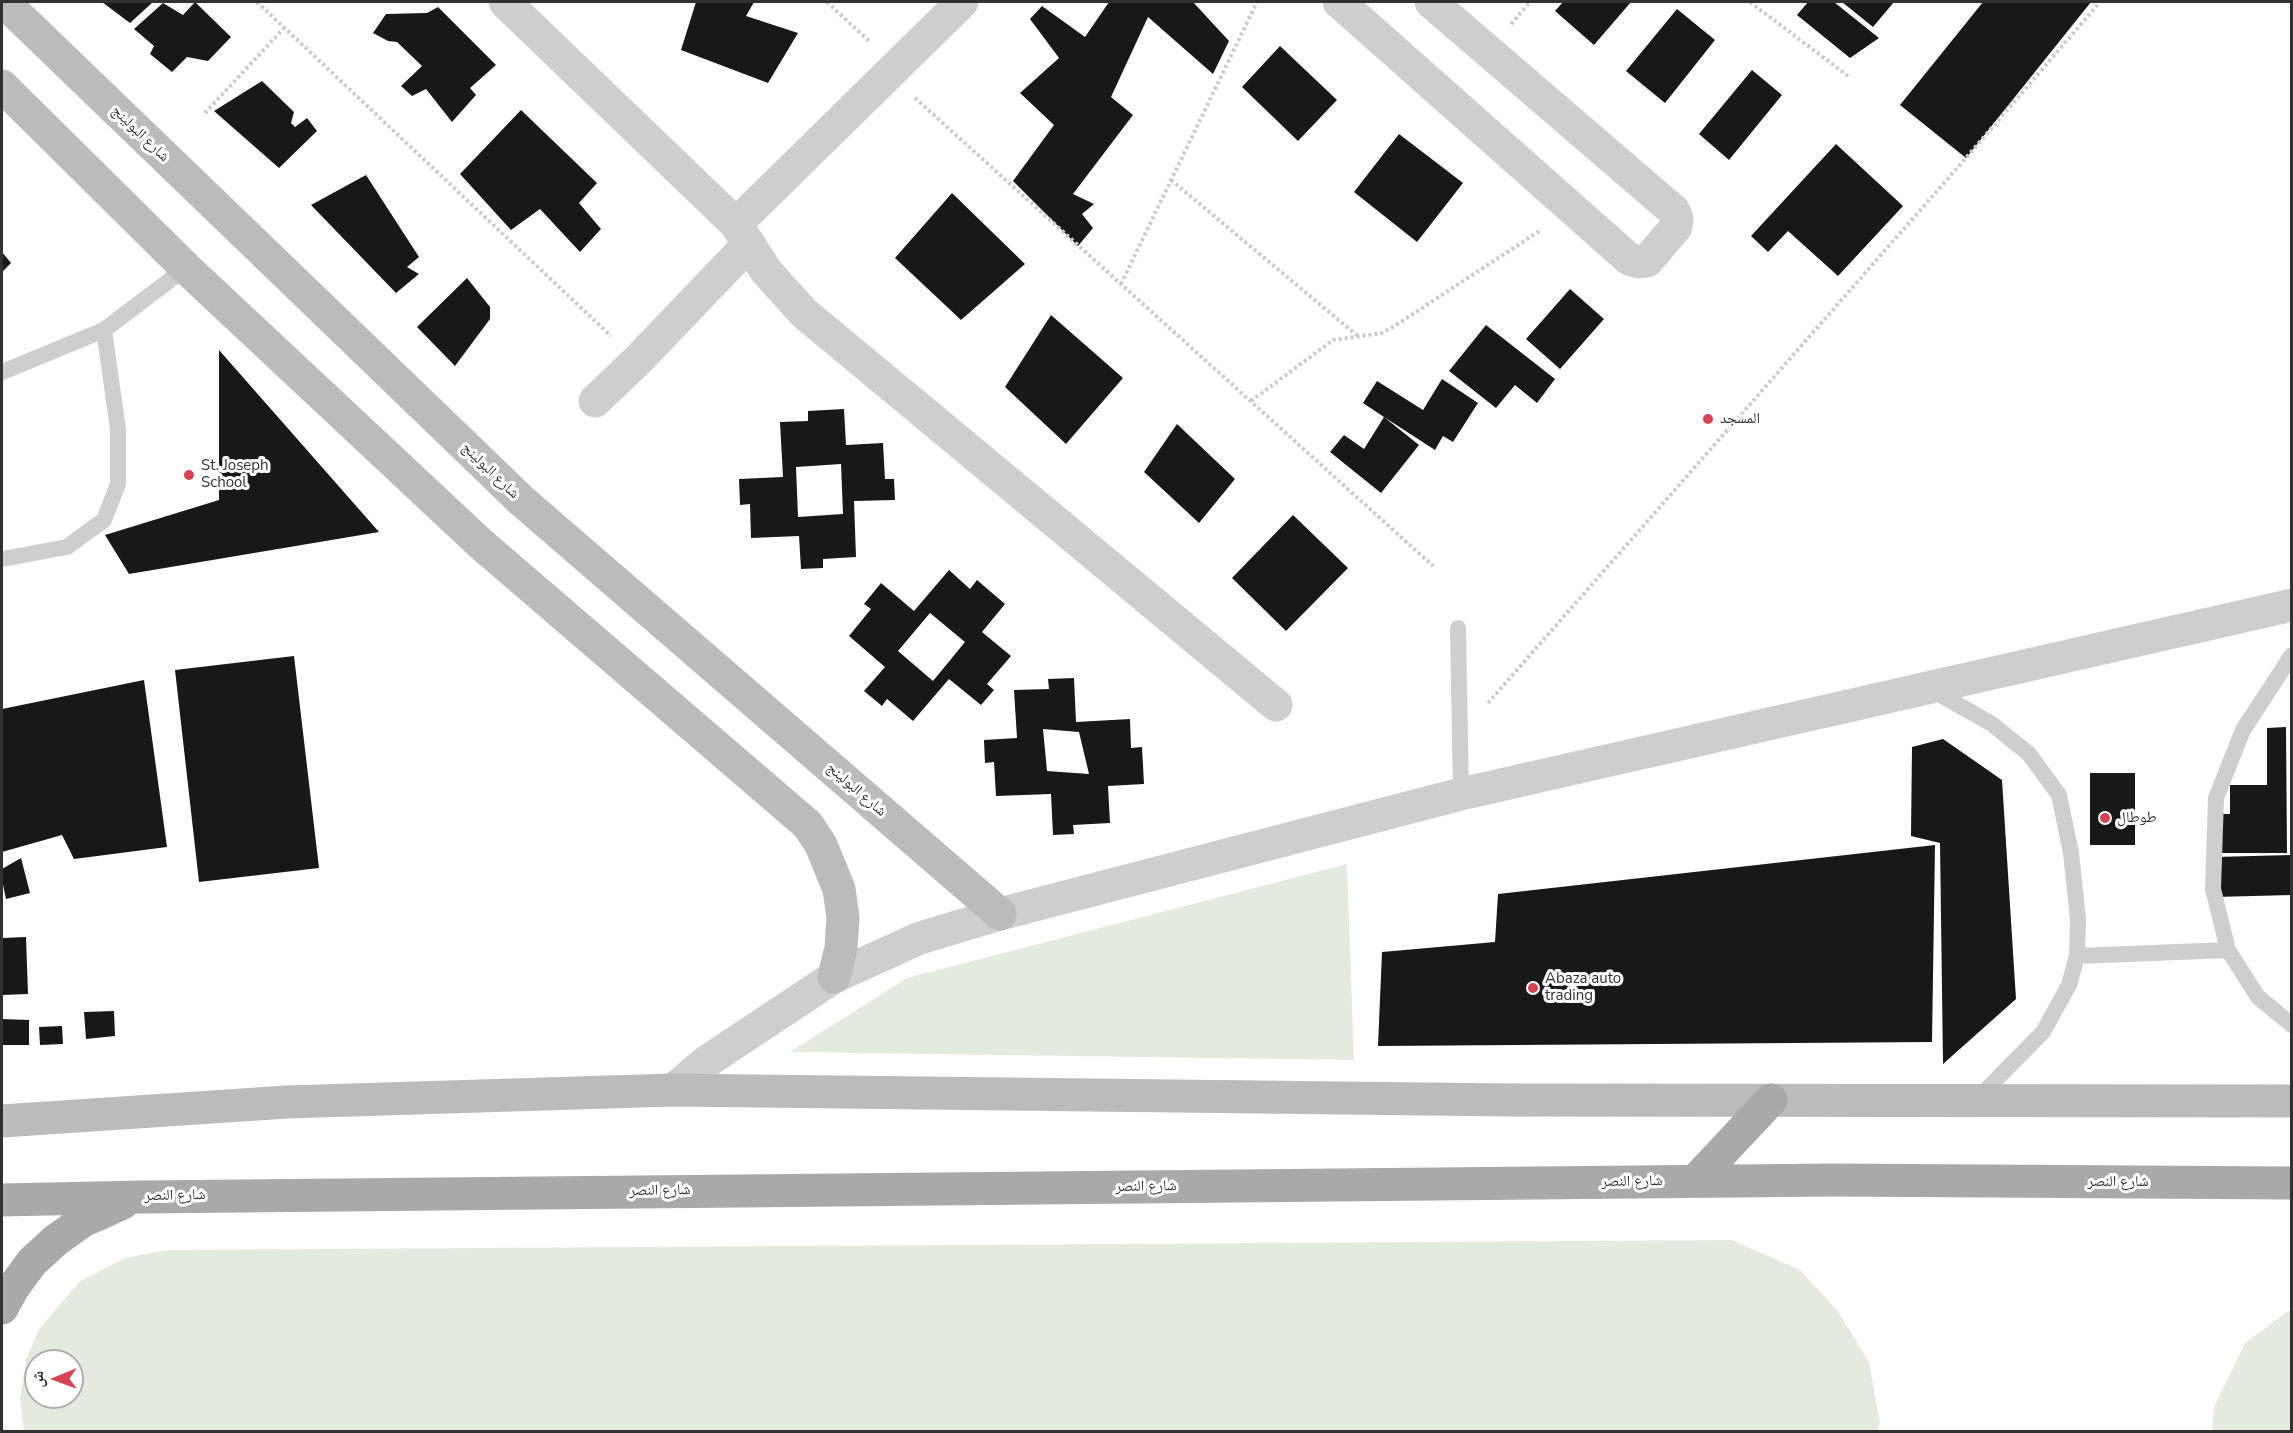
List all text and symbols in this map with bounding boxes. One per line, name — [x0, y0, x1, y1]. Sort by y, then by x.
street label: شارع البولينج — [107, 102, 173, 166]
place label: المسجد — [1720, 410, 1760, 428]
marker: المسجد — [1701, 412, 1715, 426]
street label: شارع البولينج — [457, 439, 523, 503]
place label: St. Joseph School — [201, 457, 269, 492]
marker: St. Joseph School — [182, 468, 196, 482]
street label: شارع البولينج — [822, 759, 890, 821]
place label: طوطال — [2117, 809, 2157, 827]
marker: طوطال — [2098, 811, 2112, 825]
place label: Abaza auto trading — [1545, 970, 1621, 1005]
marker: Abaza auto trading — [1526, 981, 1540, 995]
street label: شارع النصر — [1601, 1172, 1663, 1192]
street label: شارع النصر — [2087, 1173, 2149, 1191]
street label: شارع النصر — [1115, 1177, 1177, 1197]
street label: شارع النصر — [629, 1181, 691, 1201]
street label: شارع النصر — [144, 1186, 206, 1206]
north arrow — [24, 1349, 84, 1409]
text: ش — [27, 1371, 49, 1388]

